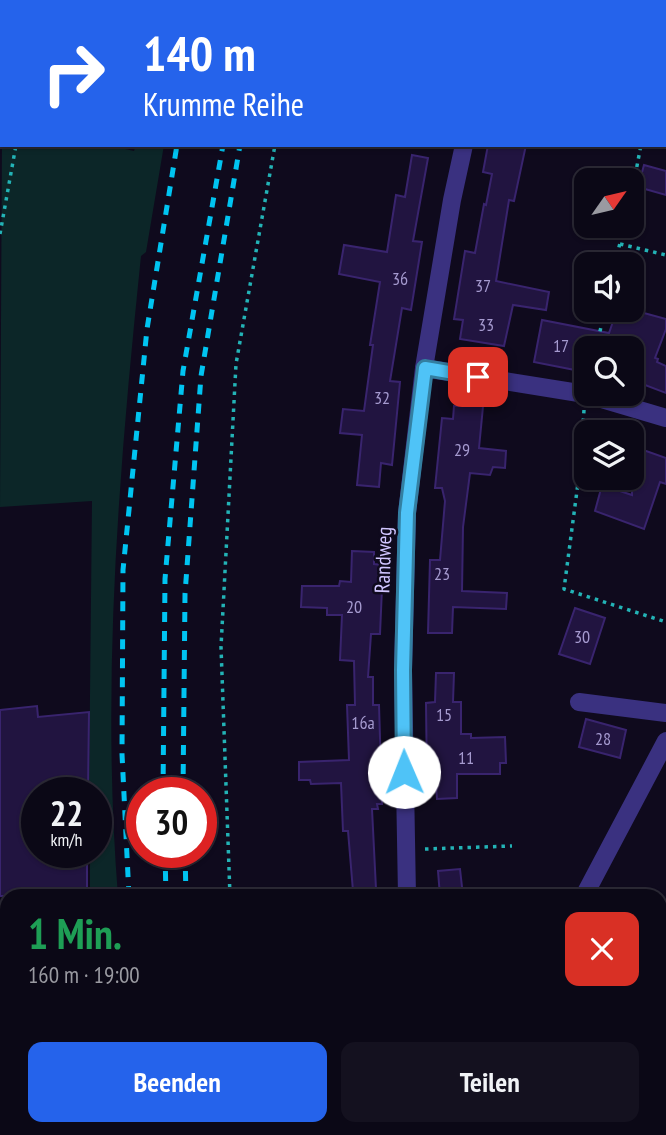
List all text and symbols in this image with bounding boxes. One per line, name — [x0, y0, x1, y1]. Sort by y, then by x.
text: 140 m — [143, 21, 256, 85]
icon: right — [28, 28, 119, 119]
text: Krumme Reihe — [143, 83, 304, 125]
north arrow — [574, 168, 644, 238]
map controls — [574, 168, 644, 490]
button: sound — [574, 252, 644, 322]
house number: 36 — [392, 267, 408, 290]
house number: 37 — [475, 274, 491, 297]
house number: 33 — [478, 313, 494, 336]
house number: 17 — [553, 334, 569, 357]
button: search — [574, 336, 644, 406]
pin — [448, 347, 508, 407]
icon: arrive — [459, 358, 497, 396]
house number: 32 — [374, 386, 390, 409]
button: layers — [574, 420, 644, 490]
house number: 29 — [454, 438, 470, 461]
street label: Randweg — [368, 526, 398, 594]
house number: 23 — [434, 562, 450, 585]
house number: 20 — [346, 595, 362, 618]
house number: 30 — [574, 625, 590, 648]
house number: 15 — [436, 703, 452, 726]
house number: 16a — [351, 711, 375, 734]
house number: 28 — [595, 727, 611, 750]
position arrow — [367, 735, 441, 809]
house number: 11 — [458, 746, 474, 769]
speed limit sign: 30 — [126, 777, 217, 868]
text: 22 — [50, 790, 83, 836]
text: km/h — [51, 828, 82, 851]
text: 1 Min. — [28, 906, 122, 961]
button: close — [565, 912, 639, 986]
text: 160 m · 19:00 — [28, 960, 140, 989]
button: Beenden — [28, 1042, 327, 1122]
button: Teilen — [341, 1042, 639, 1122]

